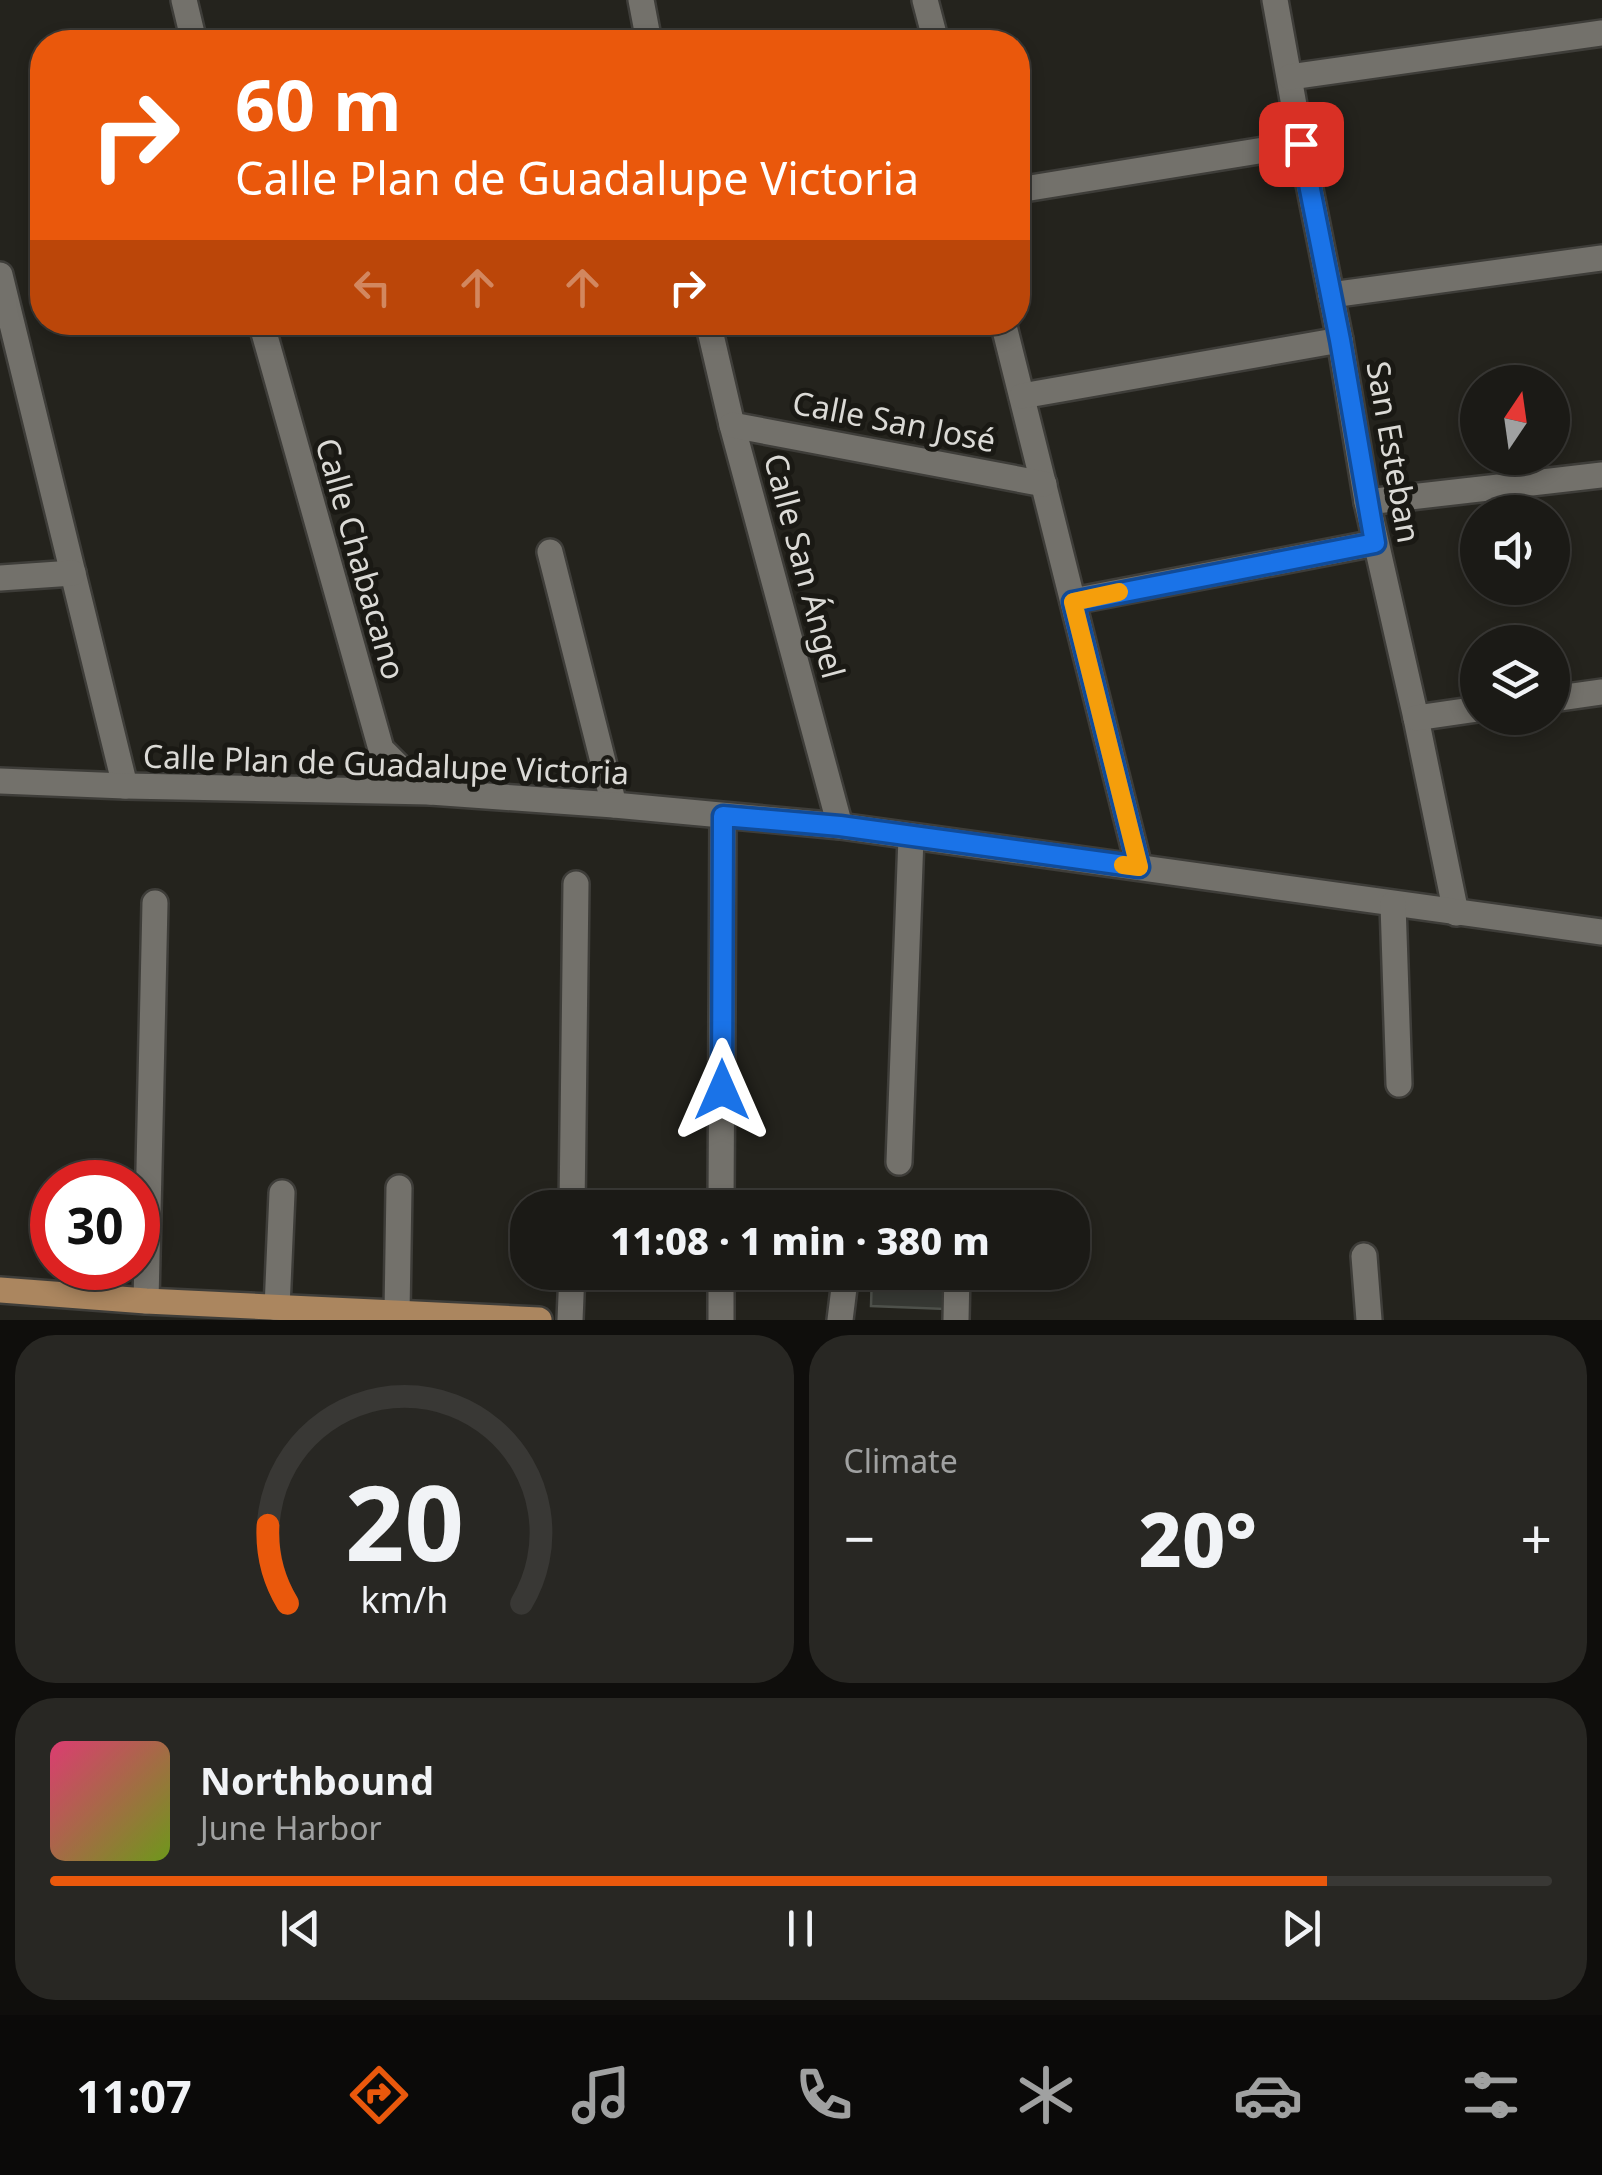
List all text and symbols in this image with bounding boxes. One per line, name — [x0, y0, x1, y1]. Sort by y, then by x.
text: 60 m — [235, 56, 402, 152]
icon: right — [70, 70, 200, 200]
pin — [1259, 102, 1344, 187]
icon: arrive — [1274, 117, 1329, 172]
text: Calle Plan de Guadalupe Victoria — [235, 147, 919, 208]
icon: left — [345, 260, 400, 315]
icon: ahead — [450, 260, 505, 315]
icon: ahead — [555, 260, 610, 315]
icon: right — [660, 260, 715, 315]
street label: San Esteban — [1357, 358, 1432, 546]
north arrow — [1460, 365, 1570, 475]
map controls — [1460, 365, 1570, 735]
street label: Calle San José — [789, 380, 1000, 461]
street label: Calle Chabacano — [306, 433, 416, 684]
street label: Calle San Ángel — [755, 449, 856, 683]
button: sound — [1460, 495, 1570, 605]
button: layers — [1460, 625, 1570, 735]
street label: Calle Plan de Guadalupe Victoria — [142, 734, 630, 793]
position arrow — [670, 1038, 774, 1142]
speed limit sign: 30 — [30, 1160, 160, 1290]
text: 11:08 · 1 min · 380 m — [610, 1214, 990, 1266]
text: Climate — [844, 1439, 958, 1482]
text: 20 — [345, 1450, 464, 1591]
text: 20° — [1139, 1487, 1257, 1589]
text: − — [844, 1500, 875, 1575]
text: + — [1521, 1500, 1552, 1575]
text: km/h — [360, 1575, 448, 1623]
text: Northbound — [200, 1754, 434, 1806]
text: June Harbor — [200, 1806, 382, 1849]
icon: previous — [273, 1901, 328, 1956]
icon: pause — [773, 1901, 828, 1956]
icon: next — [1274, 1901, 1329, 1956]
icon: directions — [344, 2060, 414, 2130]
icon: music — [566, 2060, 636, 2130]
icon: phone — [789, 2060, 859, 2130]
icon: climate — [1011, 2060, 1081, 2130]
icon: car — [1233, 2060, 1303, 2130]
icon: filters — [1456, 2060, 1526, 2130]
text: 11:07 — [76, 2065, 192, 2126]

